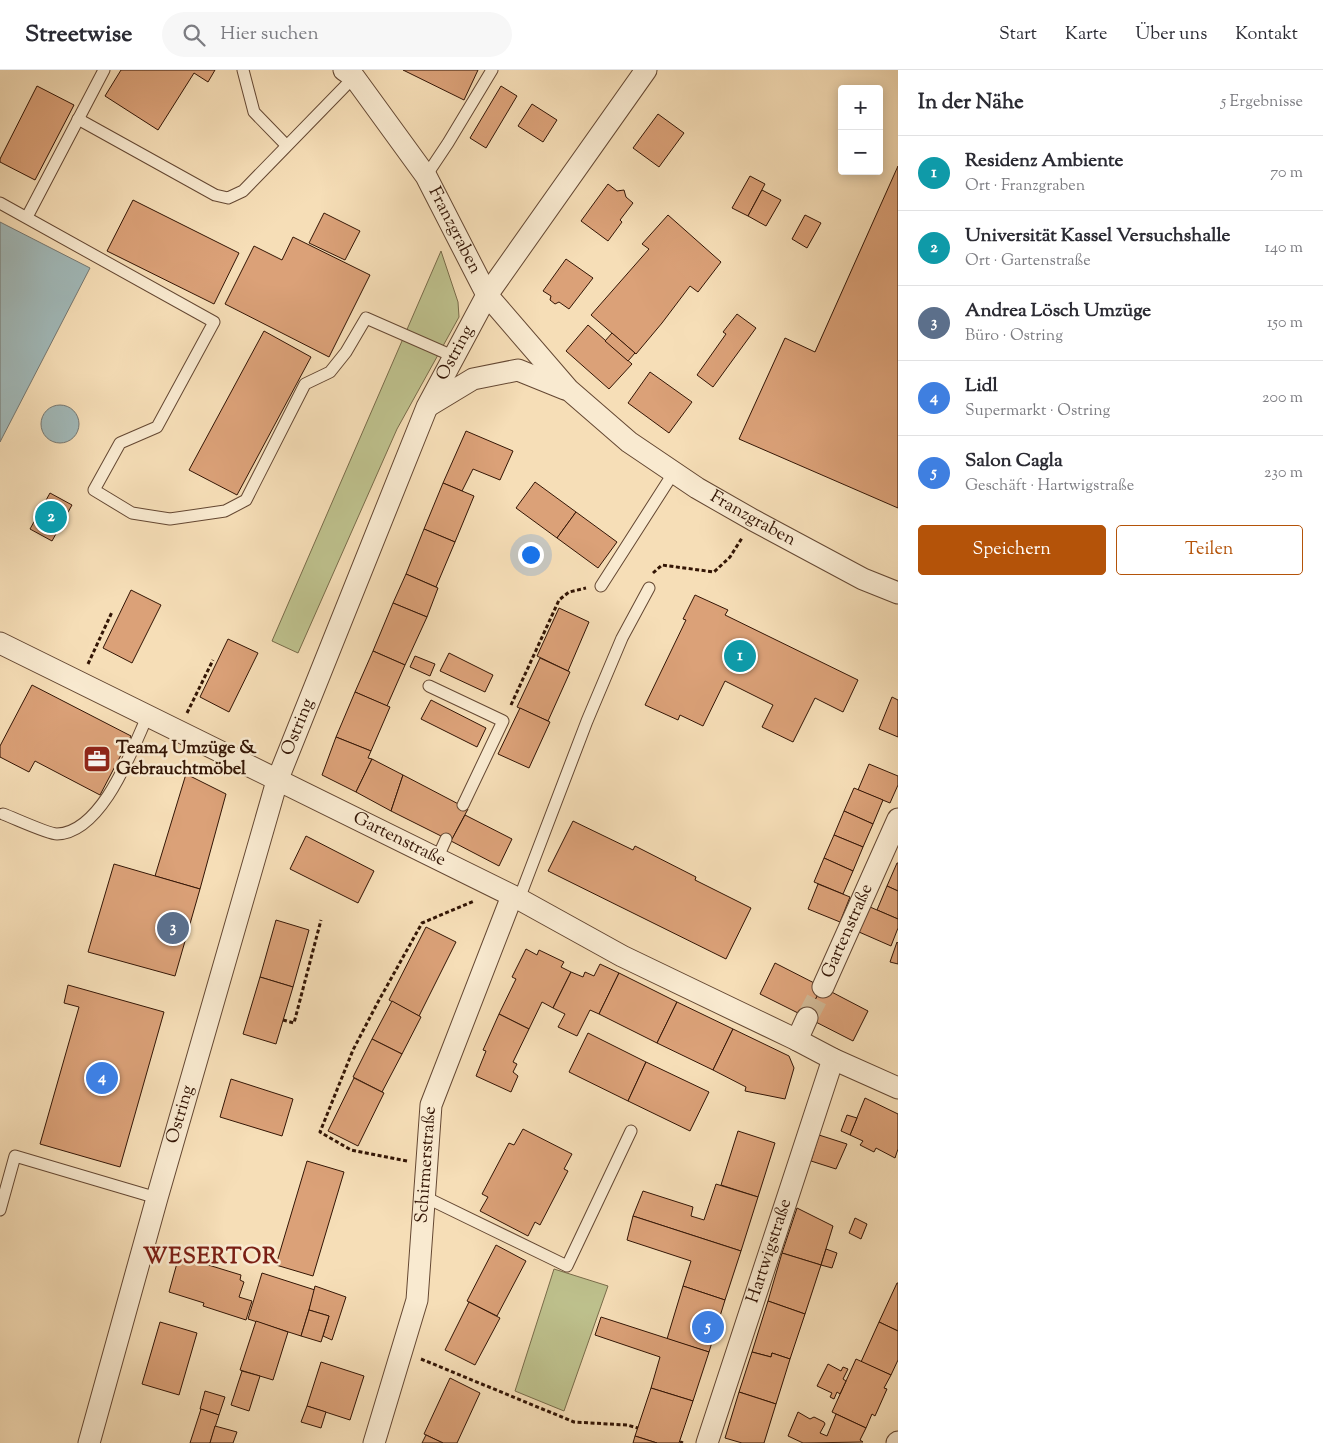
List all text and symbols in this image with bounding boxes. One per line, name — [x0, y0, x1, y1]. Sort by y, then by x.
search box — [162, 12, 512, 57]
text: Streetwise — [25, 18, 132, 52]
icon: search — [180, 21, 208, 49]
text: Hier suchen — [220, 21, 319, 48]
text: Start — [999, 22, 1037, 48]
text: Karte — [1065, 22, 1107, 48]
text: Über uns — [1135, 22, 1207, 48]
text: Kontakt — [1235, 22, 1298, 48]
map controls — [838, 85, 883, 175]
button: + — [838, 85, 883, 130]
text: In der Nähe — [918, 88, 1024, 118]
text: 5 Ergebnisse — [1221, 91, 1303, 114]
button: − — [838, 130, 883, 175]
text: Residenz Ambiente — [965, 148, 1123, 175]
text: 1 — [931, 162, 937, 185]
text: 70 m — [1270, 162, 1303, 185]
text: Ort · Franzgraben — [965, 175, 1085, 198]
street label: Franzgraben — [421, 183, 487, 279]
text: Universität Kassel Versuchshalle — [965, 223, 1230, 250]
text: 2 — [930, 237, 938, 260]
text: 140 m — [1265, 237, 1303, 260]
text: Ort · Gartenstraße — [965, 250, 1091, 273]
text: Andrea Lösch Umzüge — [965, 298, 1151, 325]
text: 3 — [931, 312, 937, 335]
text: 150 m — [1267, 312, 1303, 335]
street label: Ostring — [430, 321, 481, 386]
text: Büro · Ostring — [965, 325, 1063, 348]
text: Lidl — [965, 373, 998, 400]
text: 4 — [930, 387, 938, 410]
text: 200 m — [1262, 387, 1303, 410]
text: Supermarkt · Ostring — [965, 400, 1110, 423]
text: Salon Cagla — [965, 448, 1063, 475]
text: 5 — [931, 462, 937, 485]
text: 230 m — [1264, 462, 1303, 485]
text: Geschäft · Hartwigstraße — [965, 475, 1134, 498]
street label: Franzgraben — [705, 485, 800, 554]
pin: 2 — [35, 498, 67, 536]
button: Speichern — [918, 525, 1106, 575]
button: Teilen — [1116, 525, 1303, 575]
your location — [518, 542, 544, 568]
pin: 1 — [724, 637, 756, 675]
street label: Ostring — [275, 695, 322, 760]
place label: Team4 Umzüge & Gebrauchtmöbel — [116, 736, 257, 783]
office icon: Team4 Umzüge & Gebrauchtmöbel — [82, 744, 112, 774]
street label: Gartenstraße — [348, 806, 450, 874]
street label: Gartenstraße — [815, 880, 880, 983]
pin: 3 — [157, 909, 189, 947]
pin: 4 — [86, 1059, 118, 1097]
street label: Ostring — [160, 1082, 202, 1147]
street label: Schirmerstraße — [410, 1105, 444, 1224]
street label: Hartwigstraße — [741, 1195, 799, 1307]
district label: WESERTOR — [143, 1242, 279, 1274]
pin: 5 — [692, 1308, 724, 1346]

